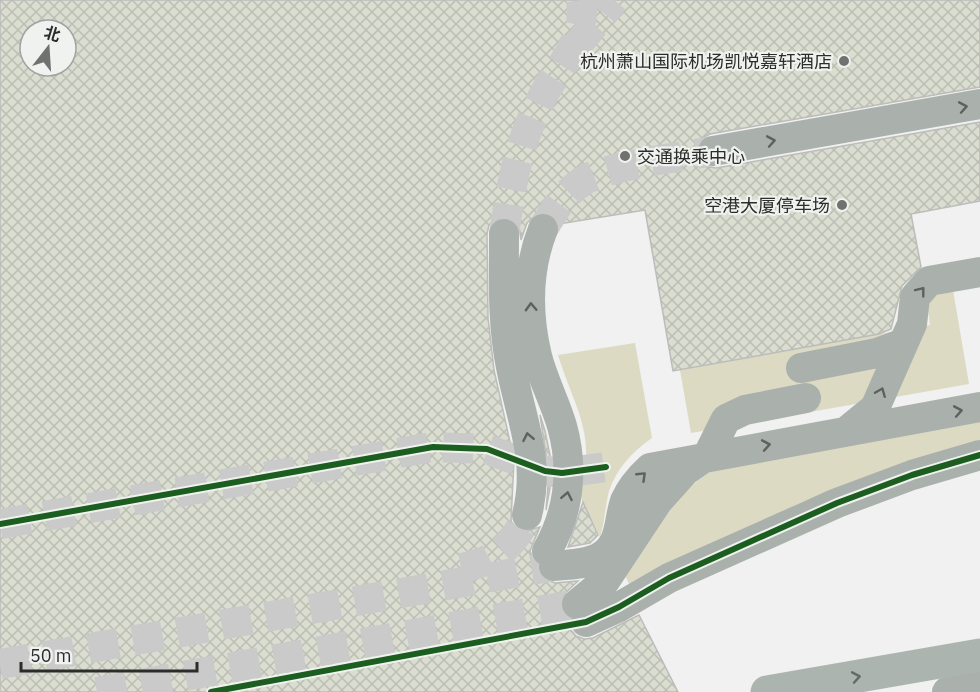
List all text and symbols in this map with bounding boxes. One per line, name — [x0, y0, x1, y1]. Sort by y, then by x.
north arrow — [18, 18, 78, 78]
text: 北 — [42, 22, 63, 46]
place label: 杭州萧山国际机场凯悦嘉轩酒店 — [580, 50, 832, 73]
marker: 杭州萧山国际机场凯悦嘉轩酒店 — [837, 54, 851, 68]
one-way arrow — [957, 101, 967, 114]
one-way arrow — [765, 135, 775, 148]
place label: 交通换乘中心 — [637, 145, 745, 168]
marker: 交通换乘中心 — [618, 149, 632, 163]
place label: 空港大厦停车场 — [704, 194, 830, 217]
marker: 空港大厦停车场 — [835, 198, 849, 212]
one-way arrow — [913, 286, 924, 297]
one-way arrow — [524, 302, 537, 311]
one-way arrow — [874, 387, 886, 398]
one-way arrow — [952, 405, 962, 418]
one-way arrow — [522, 432, 535, 442]
one-way arrow — [760, 439, 770, 452]
one-way arrow — [634, 472, 645, 483]
one-way arrow — [560, 491, 573, 501]
scale bar — [21, 635, 196, 673]
text: 50 m — [30, 644, 72, 667]
one-way arrow — [851, 671, 860, 683]

